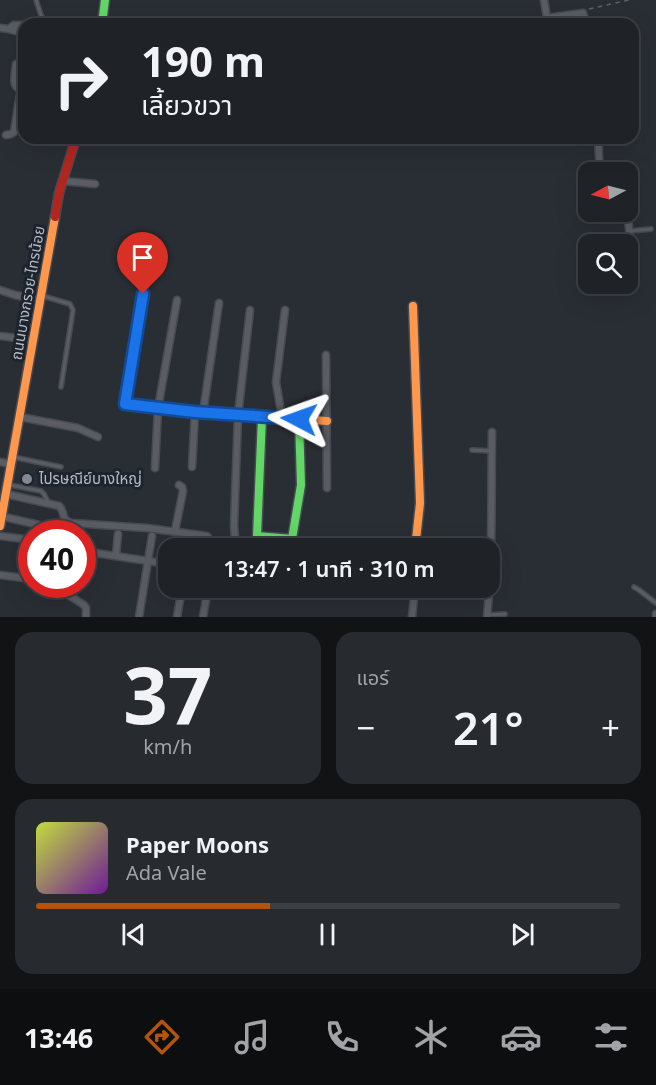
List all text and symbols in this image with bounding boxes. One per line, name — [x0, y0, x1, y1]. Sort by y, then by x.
text: 190 m — [141, 32, 265, 89]
icon: right — [42, 42, 120, 120]
text: เลี้ยวขวา — [141, 86, 232, 123]
north arrow — [578, 162, 638, 222]
map controls — [578, 162, 638, 294]
street label: ถนนบางกรวย-ไทรน้อย — [5, 224, 49, 361]
pin — [117, 232, 168, 294]
button: search — [578, 234, 638, 294]
icon: arrive — [126, 241, 159, 274]
position arrow — [267, 387, 331, 451]
place label: ไปรษณีย์บางใหญ่ — [38, 468, 142, 488]
marker: ไปรษณีย์บางใหญ่ — [20, 472, 34, 486]
speed limit sign: 40 — [18, 520, 96, 598]
text: 13:47 · 1 นาที · 310 m — [223, 553, 435, 583]
text: 37 — [123, 641, 212, 747]
text: แอร์ — [357, 664, 389, 691]
text: 21° — [453, 697, 524, 758]
text: − — [357, 705, 375, 750]
text: + — [601, 705, 620, 750]
text: km/h — [143, 733, 192, 760]
text: Paper Moons — [126, 829, 269, 859]
text: Ada Vale — [126, 859, 207, 886]
icon: previous — [117, 918, 150, 951]
icon: pause — [311, 918, 344, 951]
icon: next — [506, 918, 539, 951]
icon: directions — [141, 1016, 183, 1058]
icon: music — [231, 1016, 273, 1058]
icon: phone — [321, 1016, 363, 1058]
icon: climate — [410, 1016, 452, 1058]
icon: car — [500, 1016, 542, 1058]
icon: filters — [590, 1016, 632, 1058]
text: 13:46 — [24, 1019, 93, 1056]

